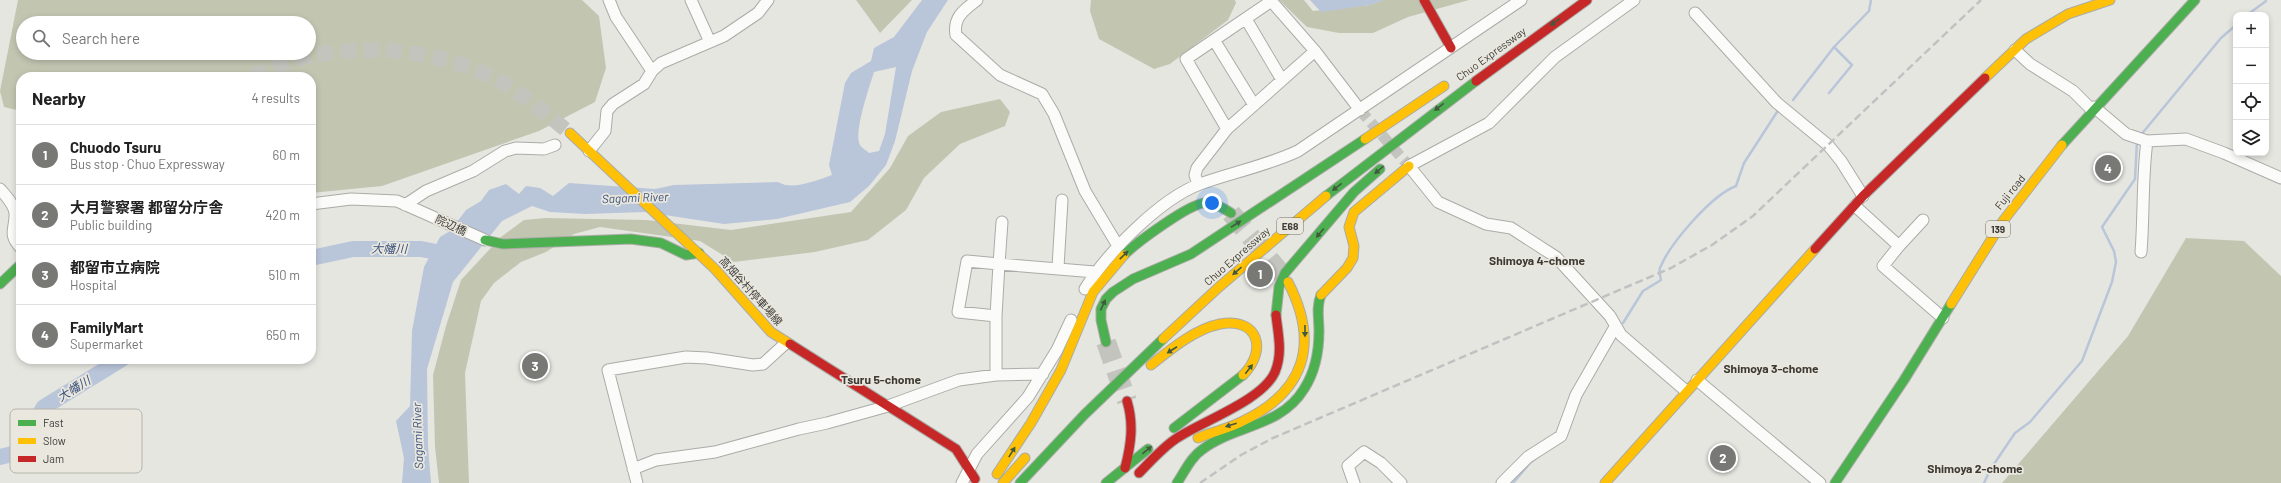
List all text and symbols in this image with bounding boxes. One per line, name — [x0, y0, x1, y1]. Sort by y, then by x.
map controls — [2233, 12, 2269, 156]
button: + — [2233, 12, 2269, 48]
search box — [16, 16, 316, 60]
one-way arrow — [1550, 18, 1561, 26]
street label: Chuo Expressway — [1453, 24, 1528, 83]
icon: search — [30, 27, 52, 49]
text: Search here — [62, 29, 140, 47]
button: − — [2233, 48, 2269, 84]
button: locate — [2233, 84, 2269, 120]
text: Nearby — [32, 88, 86, 108]
text: 4 results — [252, 90, 300, 106]
one-way arrow — [1434, 103, 1445, 112]
button: layers — [2233, 120, 2269, 156]
text: Chuodo Tsuru — [70, 138, 161, 156]
text: 1 — [43, 147, 47, 163]
text: 60 m — [273, 147, 300, 163]
pin: 4 — [2095, 153, 2121, 183]
text: Bus stop · Chuo Expressway — [70, 156, 225, 172]
one-way arrow — [1374, 165, 1384, 175]
street label: Fuji road — [1992, 172, 2028, 212]
one-way arrow — [1331, 183, 1342, 192]
water label: Sagami River — [601, 189, 669, 205]
your location — [1202, 193, 1222, 213]
text: 大月警察署 都留分庁舎 — [70, 198, 223, 216]
text: 2 — [41, 207, 49, 223]
text: 420 m — [265, 207, 300, 223]
street label: 院辺橋 — [434, 212, 469, 237]
text: Public building — [70, 217, 152, 233]
road number: E68 — [1277, 218, 1303, 234]
one-way arrow — [1230, 220, 1242, 227]
road number: 139 — [1986, 221, 2010, 237]
street label: Chuo Expressway — [1201, 224, 1272, 288]
one-way arrow — [1316, 227, 1325, 238]
water label: 大幡川 — [371, 241, 409, 255]
one-way arrow — [1119, 250, 1129, 260]
district label: Shimoya 4-chome — [1489, 253, 1585, 267]
street label: 高畑谷村停車場線 — [717, 254, 786, 328]
text: 都留市立病院 — [70, 258, 160, 276]
pin: 1 — [1247, 259, 1273, 289]
one-way arrow — [1233, 266, 1242, 275]
text: 3 — [41, 267, 49, 283]
text: 510 m — [268, 267, 300, 283]
text: Hospital — [70, 277, 117, 293]
one-way arrow — [1100, 299, 1106, 310]
text: FamilyMart — [70, 318, 143, 336]
one-way arrow — [1302, 325, 1308, 338]
text: 4 — [41, 327, 49, 343]
text: 650 m — [266, 327, 300, 343]
text: Supermarket — [70, 336, 143, 352]
one-way arrow — [1167, 346, 1178, 353]
pin: 3 — [522, 351, 548, 381]
district label: Shimoya 3-chome — [1723, 361, 1819, 375]
one-way arrow — [1244, 363, 1253, 374]
water label: 大幡川 — [54, 372, 94, 404]
district label: Tsuru 5-chome — [841, 372, 921, 386]
water label: Sagami River — [409, 402, 425, 470]
legend — [10, 409, 142, 473]
text: Fast — [43, 416, 64, 429]
one-way arrow — [1224, 422, 1236, 428]
text: Slow — [43, 434, 66, 447]
pin: 2 — [1710, 443, 1736, 473]
one-way arrow — [1142, 445, 1153, 454]
one-way arrow — [1008, 447, 1016, 457]
text: Jam — [43, 452, 64, 465]
district label: Shimoya 2-chome — [1927, 461, 2023, 475]

